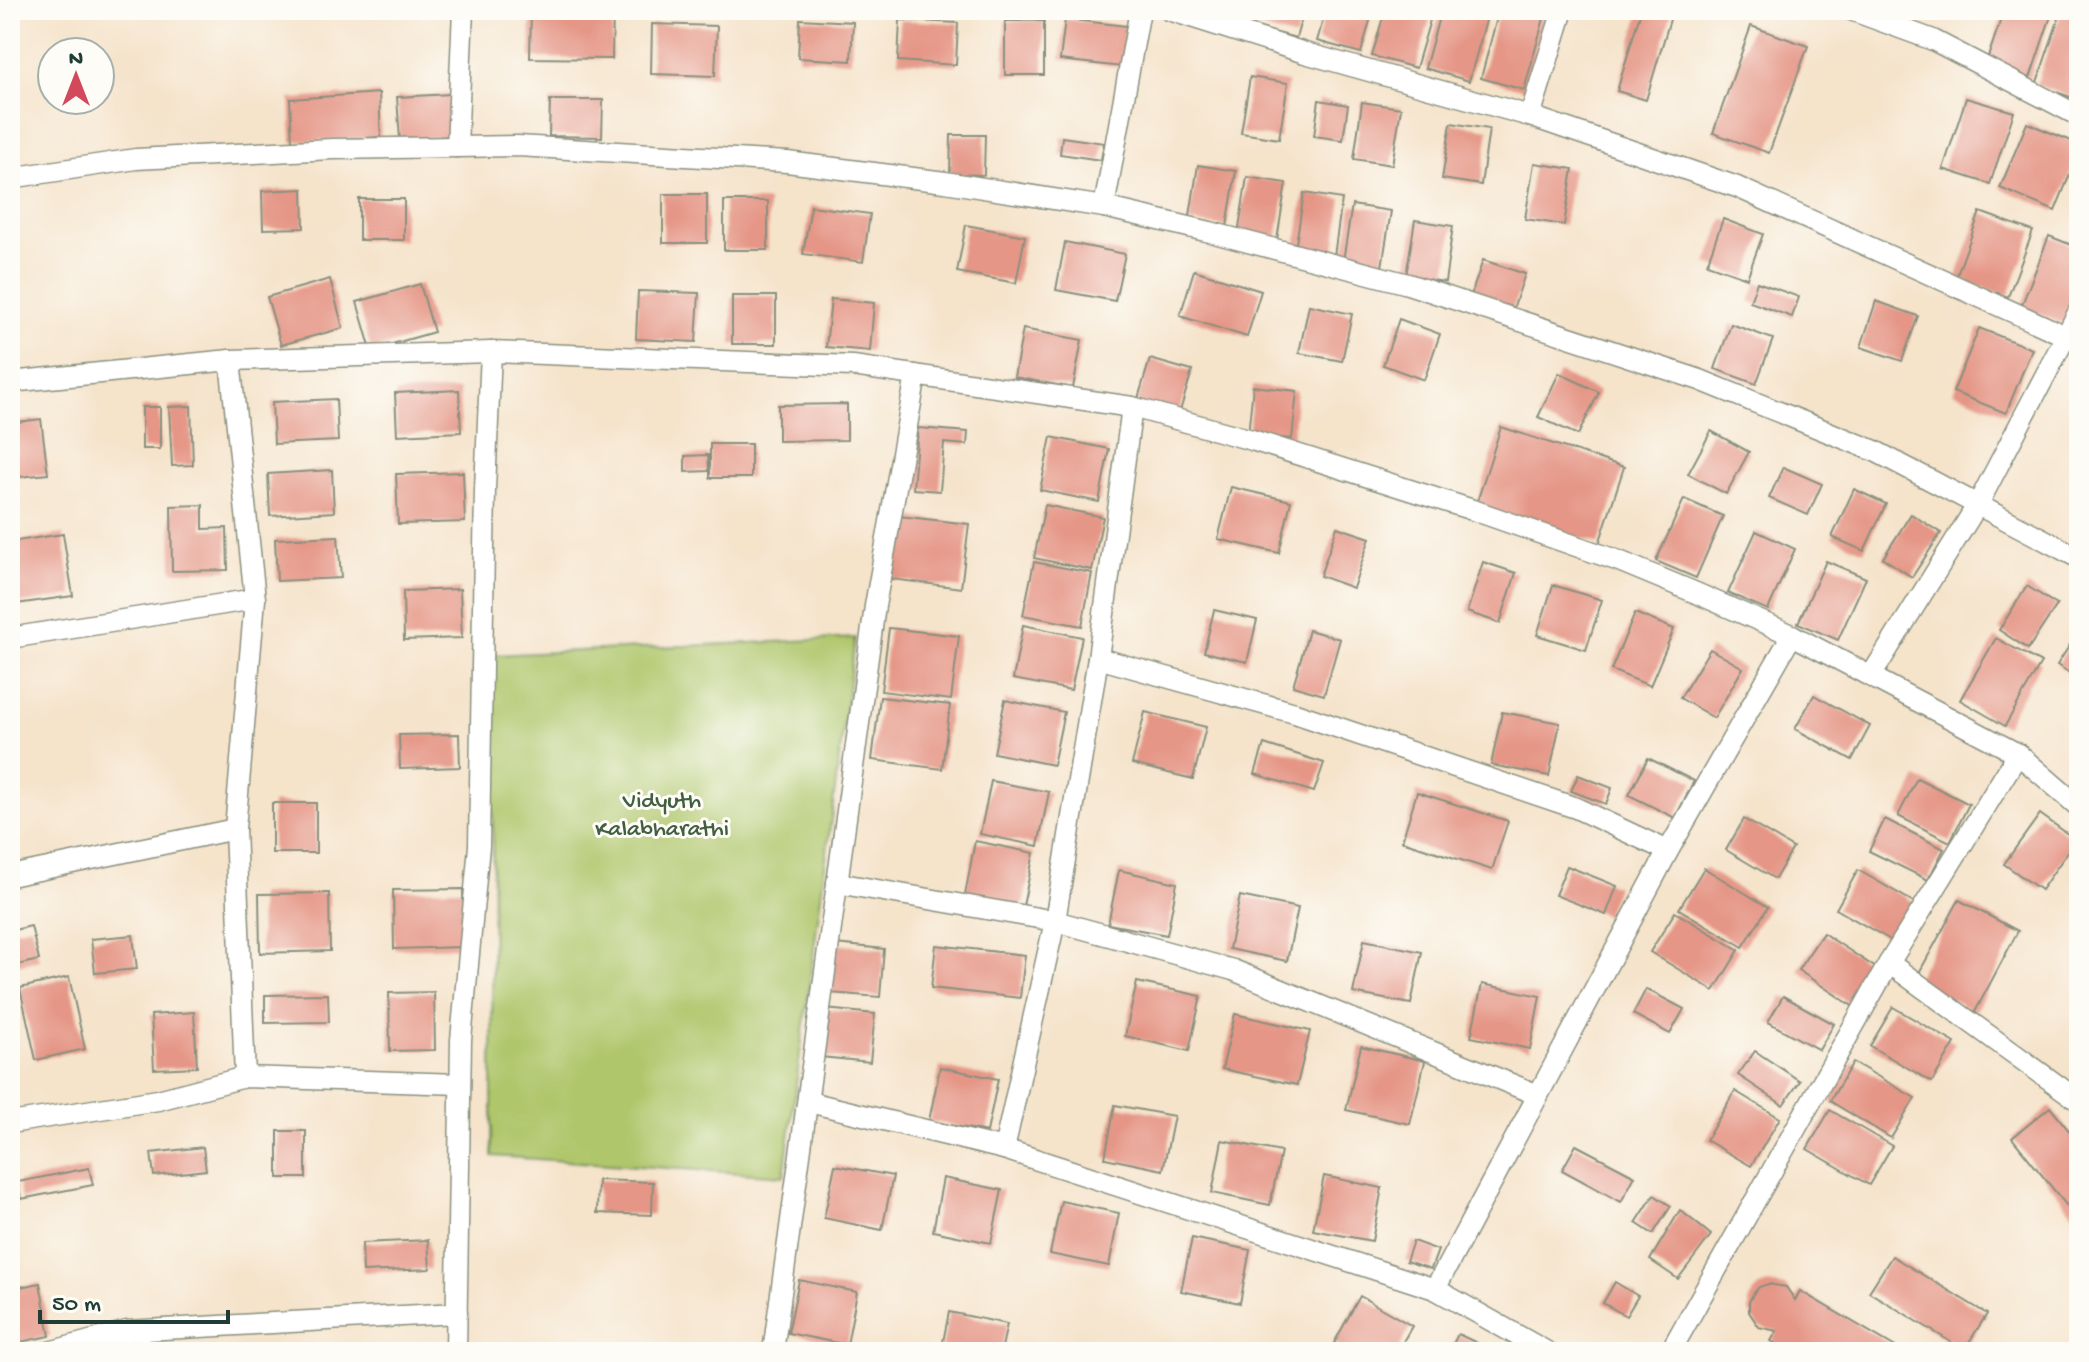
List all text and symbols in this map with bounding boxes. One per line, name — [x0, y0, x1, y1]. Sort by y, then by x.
north arrow — [36, 36, 116, 116]
text: N — [69, 47, 83, 73]
park label: Vidyuth Kalabharathi — [595, 788, 729, 845]
scale bar — [40, 1274, 228, 1324]
text: 50 m — [52, 1291, 101, 1320]

